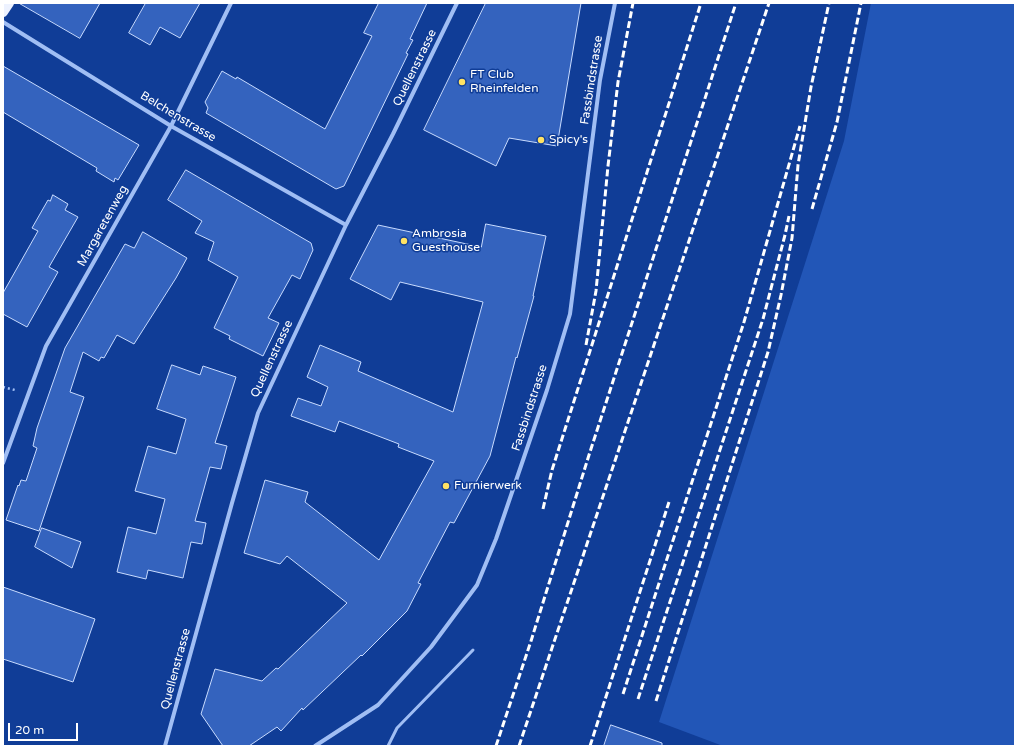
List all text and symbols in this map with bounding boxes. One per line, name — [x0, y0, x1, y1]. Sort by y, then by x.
street label: Quellenstrasse — [390, 27, 440, 109]
street label: Fassbindstrasse — [578, 34, 606, 126]
place label: FT Club Rheinfelden — [470, 68, 538, 96]
marker: FT Club Rheinfelden — [457, 77, 467, 87]
street label: Belchenstrasse — [138, 89, 218, 145]
place label: Spicy's — [549, 133, 588, 147]
marker: Spicy's — [536, 135, 546, 145]
street label: Margaretenweg — [75, 183, 131, 269]
place label: Ambrosia Guesthouse — [412, 227, 480, 255]
marker: Ambrosia Guesthouse — [399, 236, 409, 246]
street label: Quellenstrasse — [248, 318, 296, 400]
street label: Fassbindstrasse — [509, 363, 551, 453]
place label: Furnierwerk — [454, 479, 522, 493]
marker: Furnierwerk — [441, 481, 451, 491]
street label: Quellenstrasse — [158, 627, 194, 711]
scale bar — [10, 715, 80, 741]
text: 20 m — [15, 723, 44, 737]

